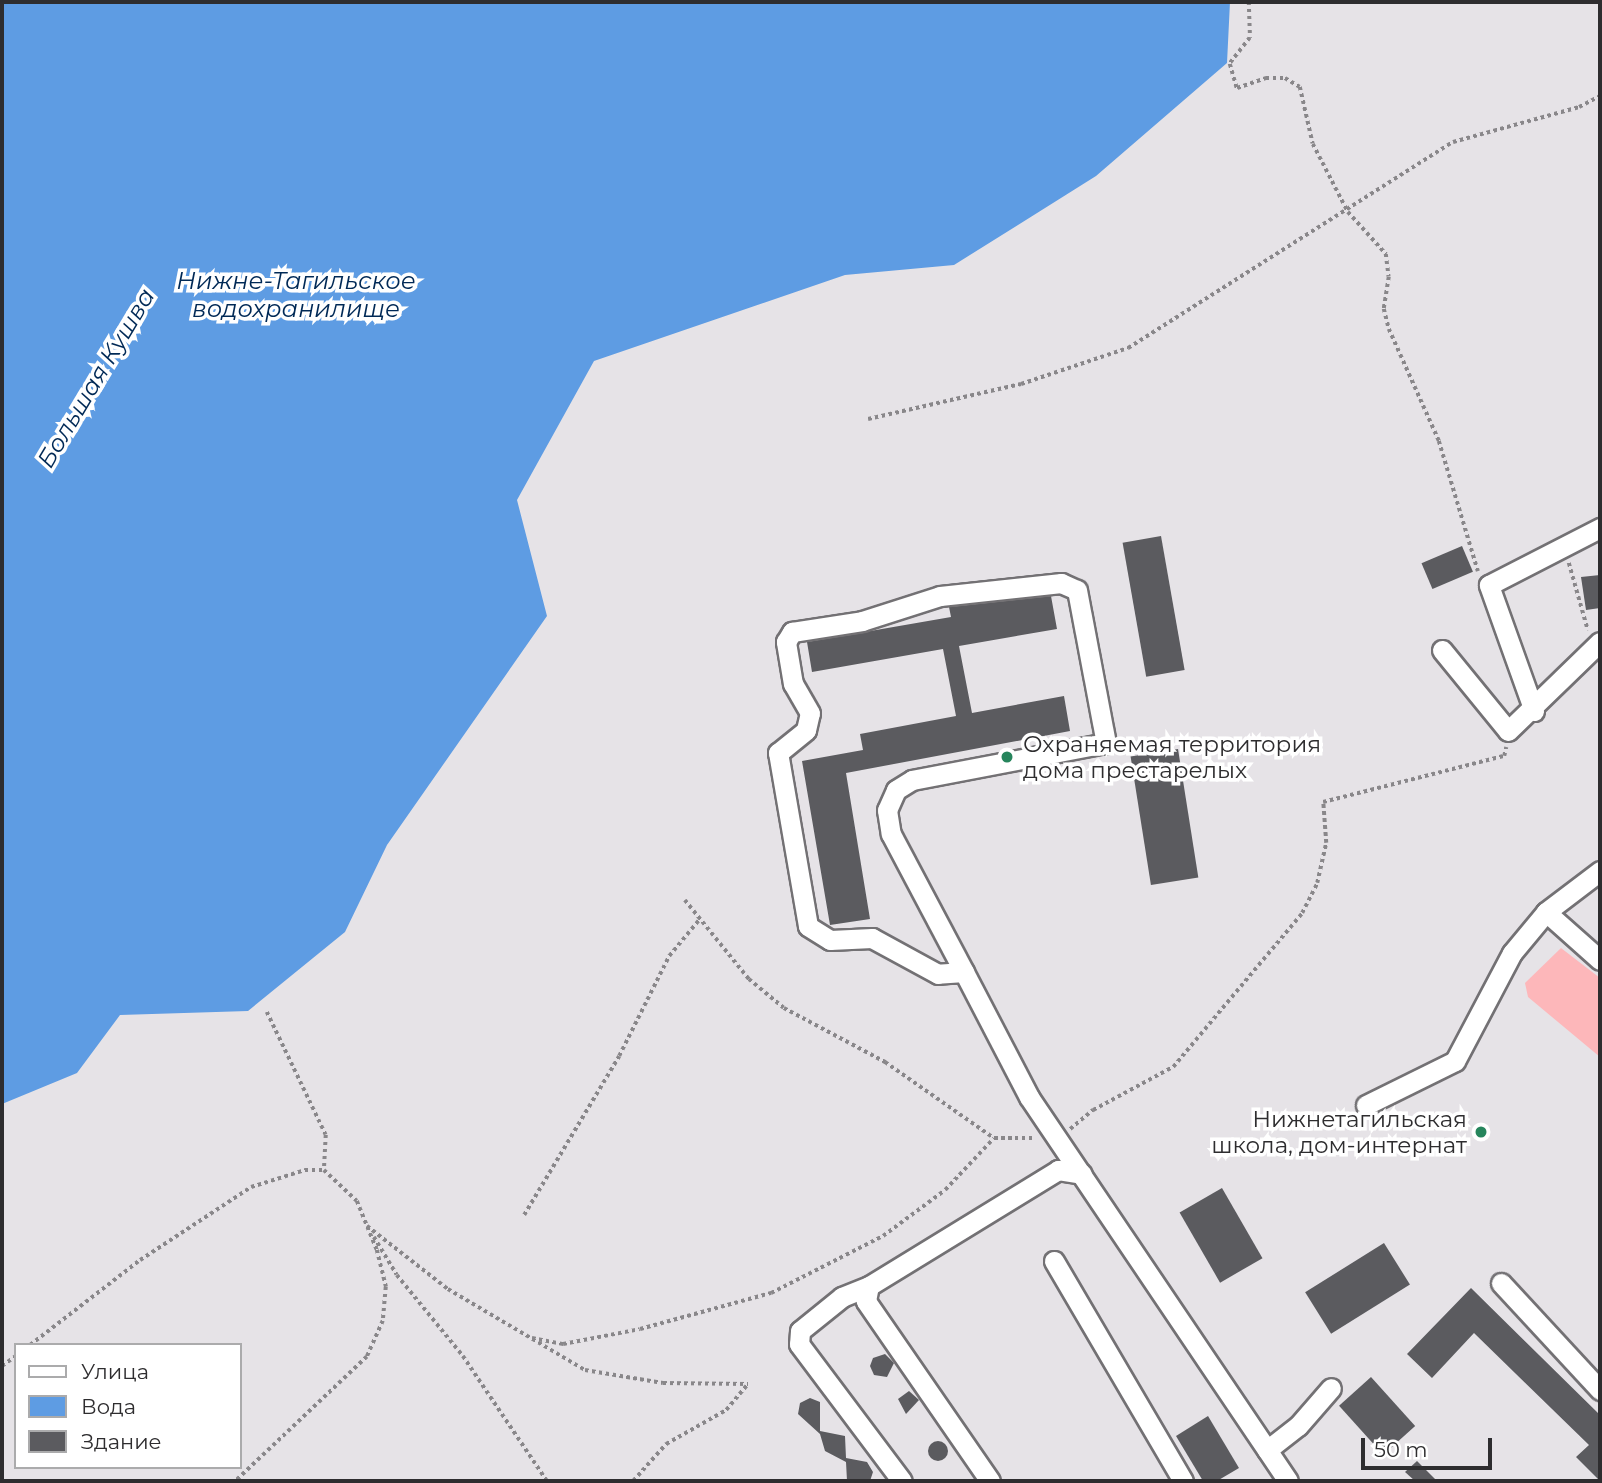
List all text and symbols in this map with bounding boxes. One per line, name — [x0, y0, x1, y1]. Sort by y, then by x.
water label: Нижне-Тагильское водохранилище — [176, 267, 416, 323]
water label: Большая Кушва — [31, 283, 161, 473]
place label: Охраняемая территория дома престарелых — [1023, 730, 1321, 784]
marker: Охраняемая территория дома престарелых — [997, 747, 1017, 767]
place label: Нижнетагильская школа, дом-интернат — [1211, 1105, 1467, 1159]
marker: Нижнетагильская школа, дом-интернат — [1473, 1124, 1489, 1140]
legend — [14, 1343, 242, 1469]
text: Улица — [81, 1359, 149, 1384]
text: Вода — [81, 1394, 136, 1419]
scale bar — [1364, 1424, 1495, 1468]
text: Здание — [81, 1429, 162, 1454]
text: 50 m — [1374, 1437, 1428, 1462]

